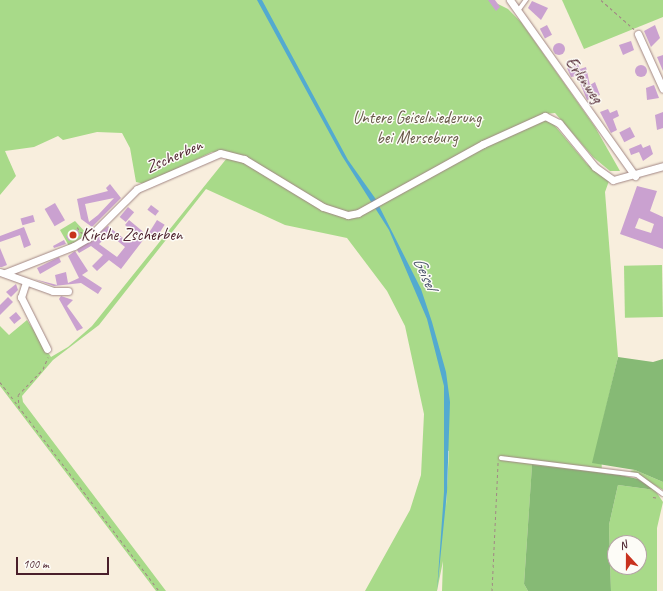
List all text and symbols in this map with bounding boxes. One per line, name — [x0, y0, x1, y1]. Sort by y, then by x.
street label: Erlenweg — [561, 53, 607, 107]
park label: Untere Geiselniederung bei Merseburg — [353, 108, 481, 148]
street label: Zscherben — [142, 134, 206, 178]
place label: Kirche Zscherben — [81, 225, 182, 245]
marker: Kirche Zscherben — [68, 230, 78, 240]
water label: Geisel — [408, 254, 442, 292]
north arrow — [607, 535, 647, 575]
text: N — [617, 537, 629, 552]
scale bar — [18, 549, 111, 575]
text: 100 m — [23, 556, 49, 572]

